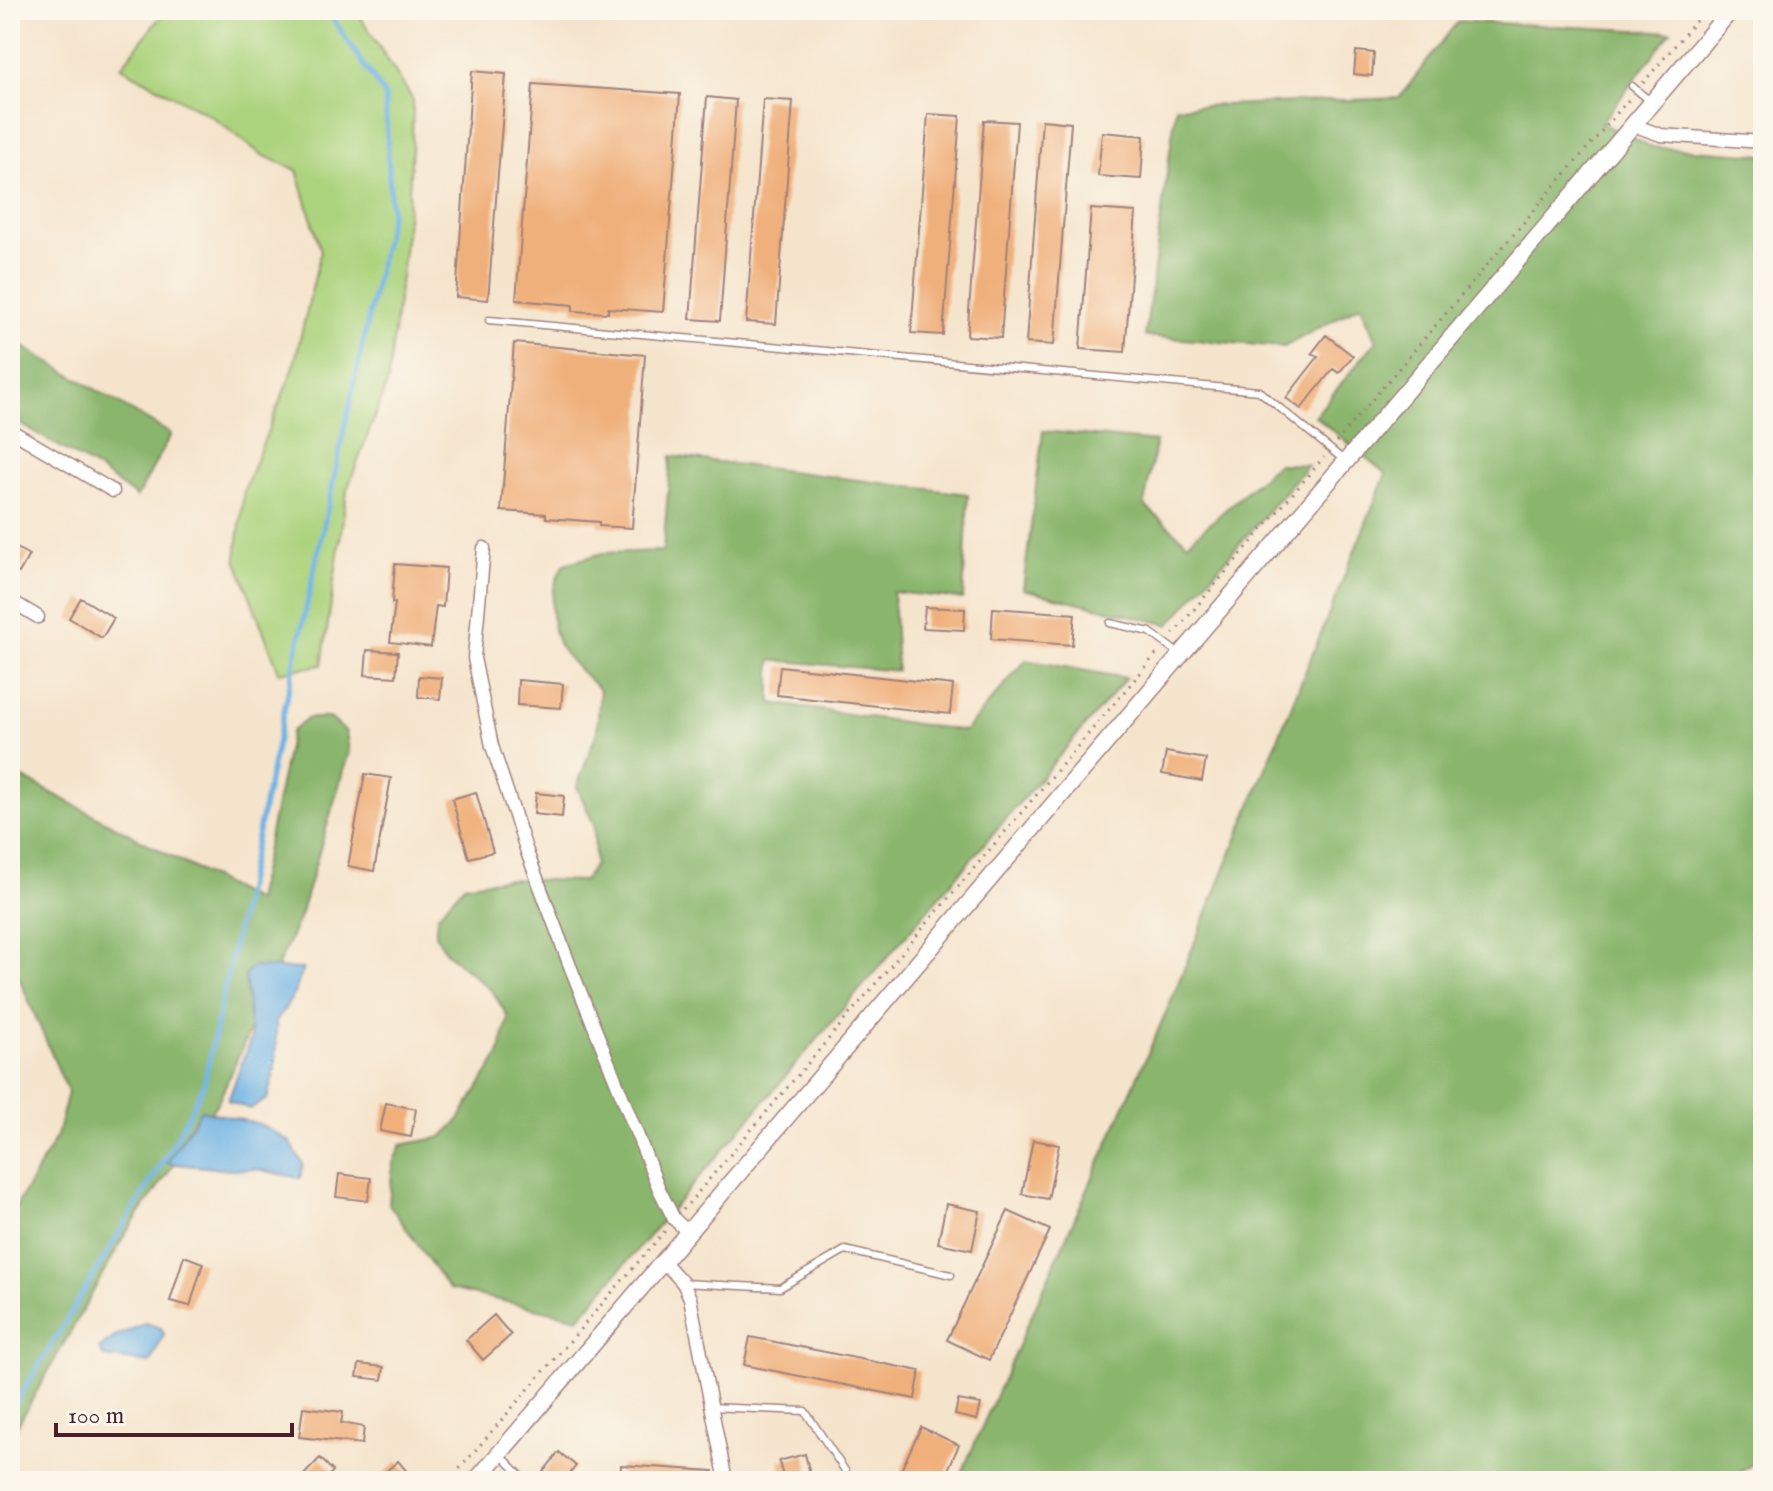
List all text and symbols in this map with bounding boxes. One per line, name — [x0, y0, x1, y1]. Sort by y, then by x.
scale bar — [56, 1387, 292, 1437]
text: 100 m — [68, 1401, 124, 1432]

